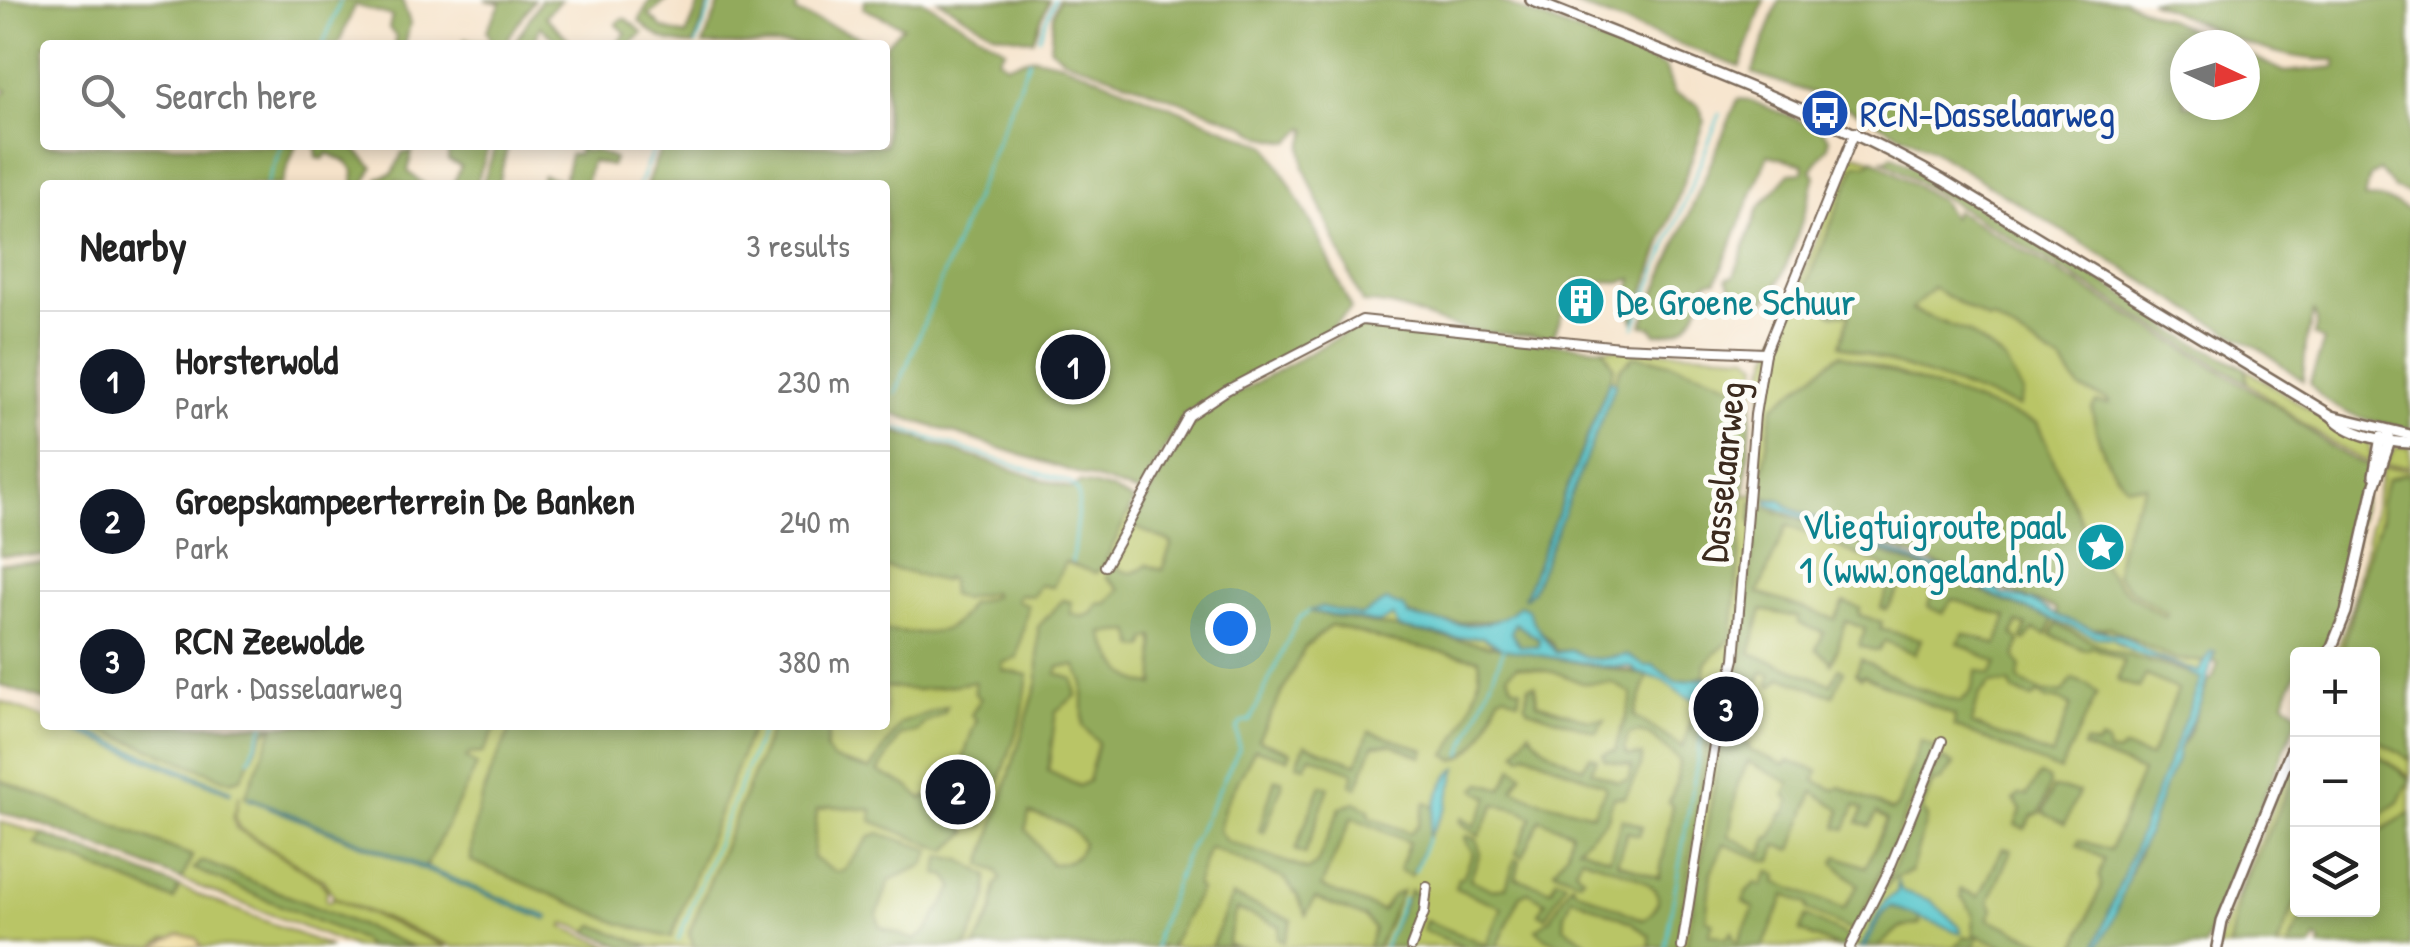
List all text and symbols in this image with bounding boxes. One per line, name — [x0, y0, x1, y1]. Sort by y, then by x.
north arrow — [2170, 30, 2260, 120]
search box — [40, 40, 890, 150]
icon: search — [75, 68, 130, 123]
text: Search here — [155, 69, 317, 121]
bus stop icon: RCN-Dasselaarweg — [1799, 87, 1851, 139]
place label: RCN-Dasselaarweg — [1860, 87, 2115, 139]
text: Nearby — [80, 217, 187, 274]
text: 3 results — [746, 224, 850, 267]
building icon: De Groene Schuur — [1555, 275, 1607, 327]
place label: De Groene Schuur — [1616, 275, 1856, 327]
pin: 1 — [1040, 330, 1106, 404]
text: Horsterwold — [175, 334, 338, 386]
text: 1 — [107, 360, 118, 403]
text: 230 m — [777, 360, 850, 403]
street label: Dasselaarweg — [1687, 379, 1757, 565]
text: Park — [175, 386, 229, 429]
text: Groepskampeerterrein De Banken — [175, 474, 635, 526]
place label: Vliegtuigroute paal 1 (www.ongeland.nl) — [1799, 499, 2067, 595]
text: 2 — [105, 500, 120, 543]
text: 240 m — [780, 500, 850, 543]
place icon: Vliegtuigroute paal 1 (www.ongeland.nl) — [2075, 521, 2127, 573]
text: Park — [175, 526, 229, 569]
your location — [1205, 603, 1256, 654]
text: RCN Zeewolde — [175, 614, 365, 666]
text: 3 — [105, 640, 120, 683]
text: 380 m — [778, 640, 850, 683]
map controls — [2290, 647, 2380, 917]
button: + — [2290, 647, 2380, 737]
text: Park · Dasselaarweg — [175, 666, 403, 709]
pin: 3 — [1694, 672, 1758, 746]
button: − — [2290, 737, 2380, 827]
pin: 2 — [926, 754, 990, 830]
button: layers — [2290, 827, 2380, 917]

